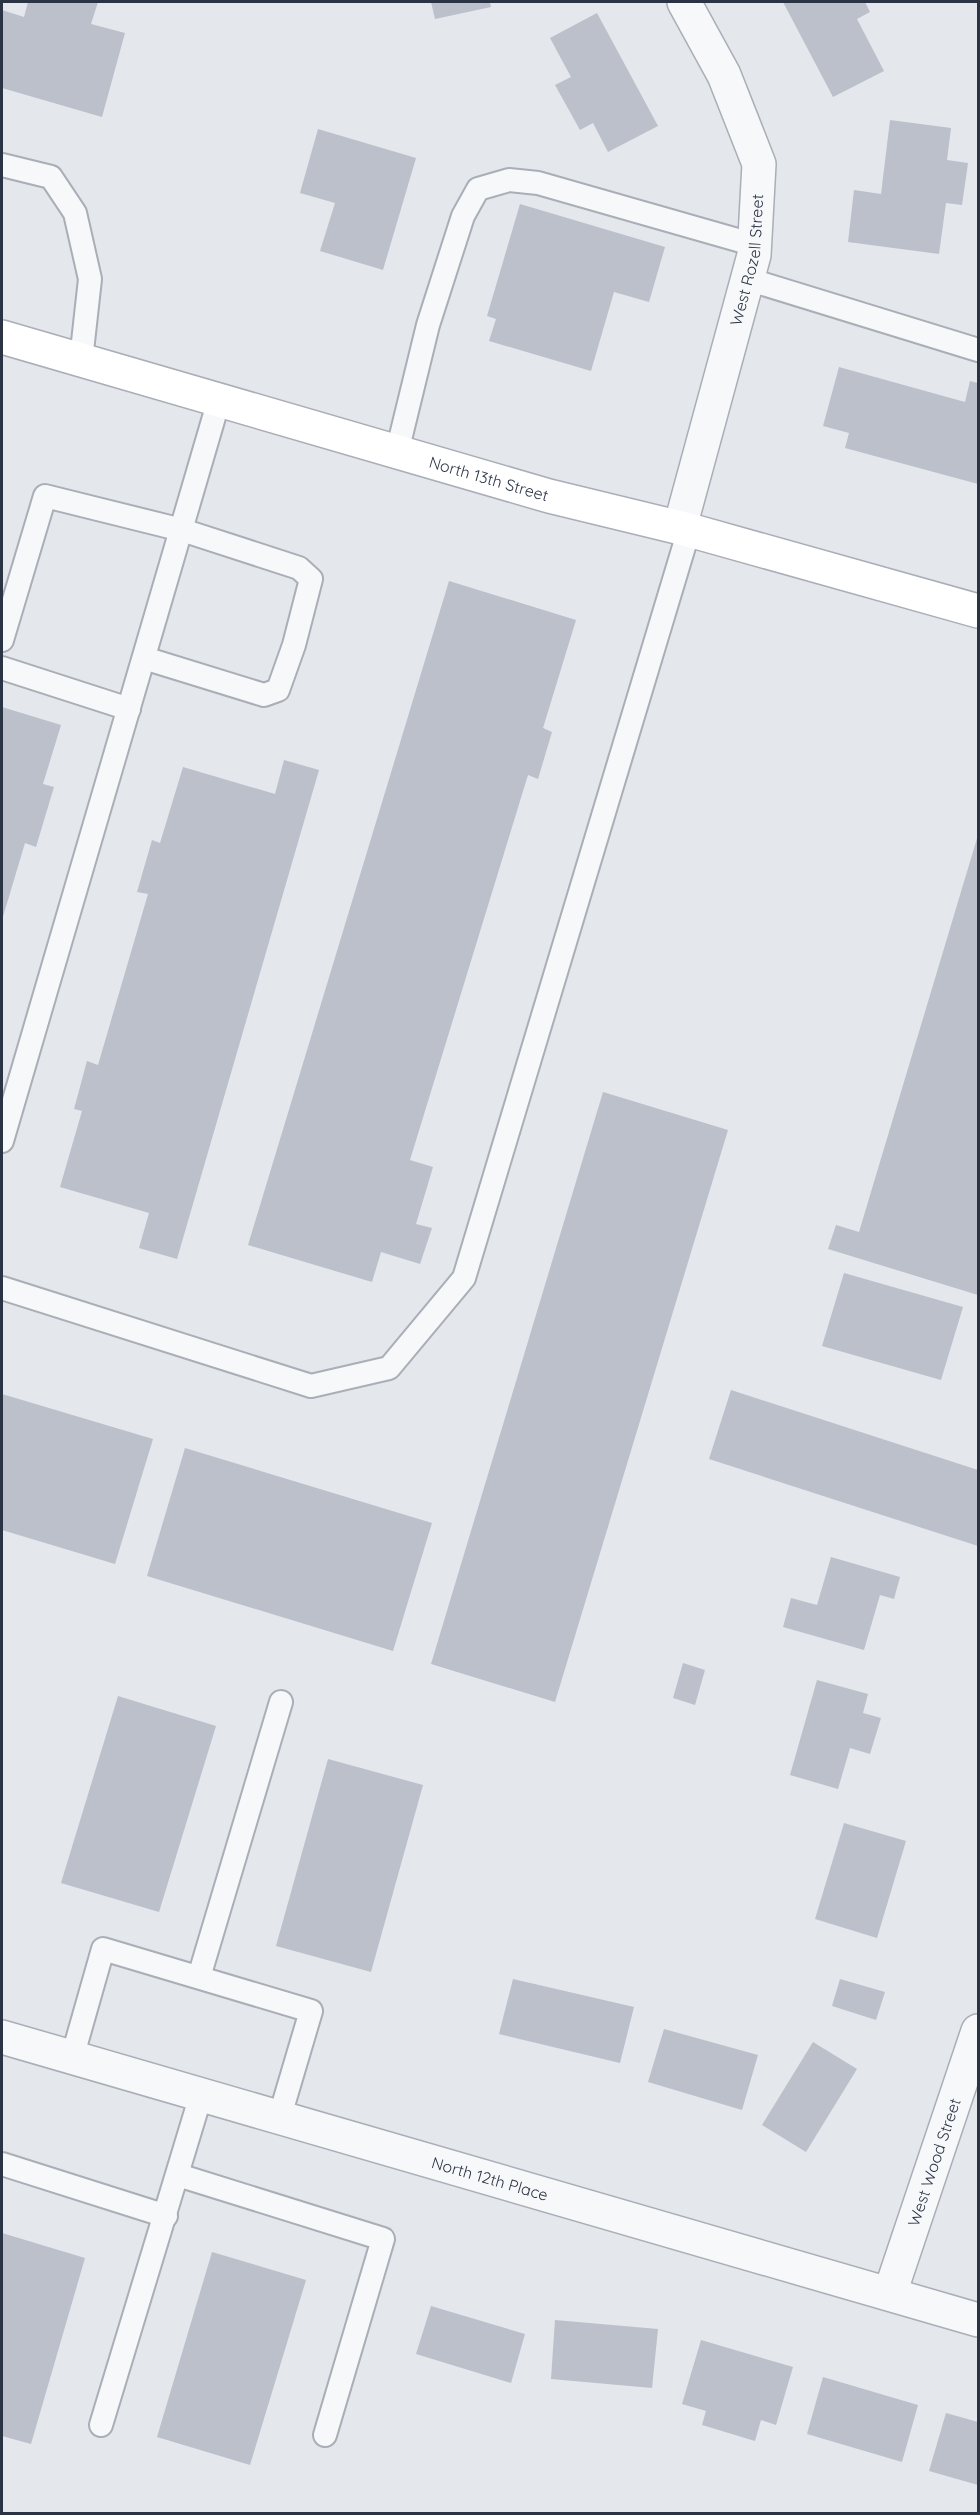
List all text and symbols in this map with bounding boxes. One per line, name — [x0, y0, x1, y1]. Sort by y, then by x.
street label: West Rozell Street — [725, 194, 767, 328]
street label: North 13th Street — [427, 452, 551, 505]
street label: West Wood Street — [903, 2095, 965, 2229]
street label: North 12th Place — [429, 2152, 551, 2205]

